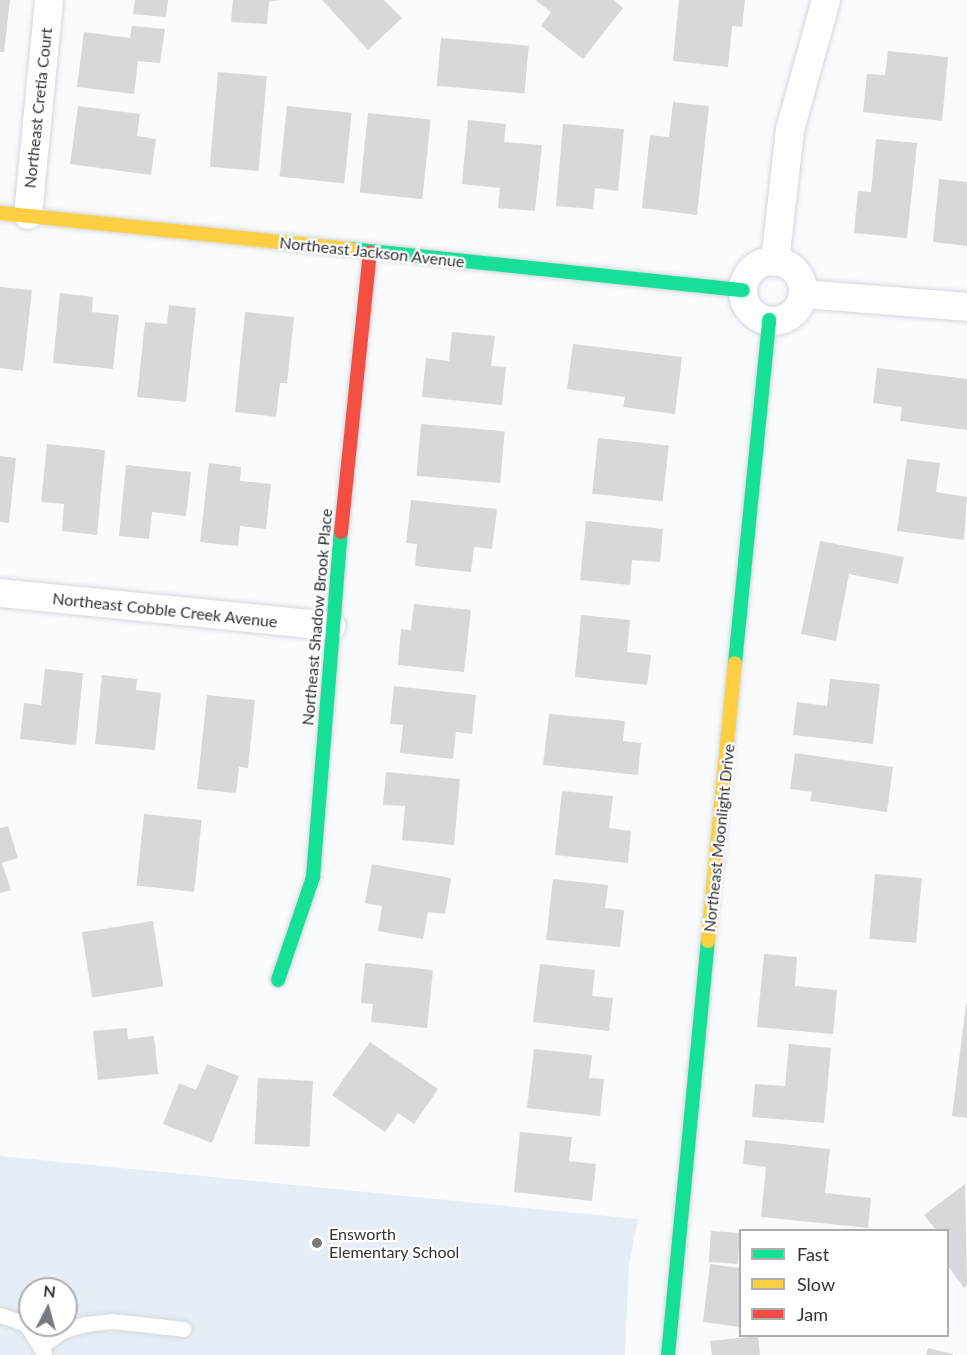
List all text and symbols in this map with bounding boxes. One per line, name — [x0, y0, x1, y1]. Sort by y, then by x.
street label: Northeast Cretia Court — [20, 27, 56, 189]
street label: Northeast Jackson Avenue — [278, 233, 466, 271]
street label: Northeast Shadow Brook Place — [298, 508, 336, 726]
street label: Northeast Cobble Creek Avenue — [51, 589, 279, 631]
street label: Northeast Moonlight Drive — [700, 743, 738, 933]
place label: Ensworth Elementary School — [329, 1224, 460, 1262]
legend — [739, 1229, 949, 1337]
marker: Ensworth Elementary School — [310, 1236, 324, 1250]
text: Fast — [797, 1243, 829, 1265]
text: Slow — [797, 1273, 835, 1295]
north arrow — [18, 1277, 78, 1337]
text: N — [43, 1280, 57, 1301]
text: Jam — [797, 1303, 828, 1325]

